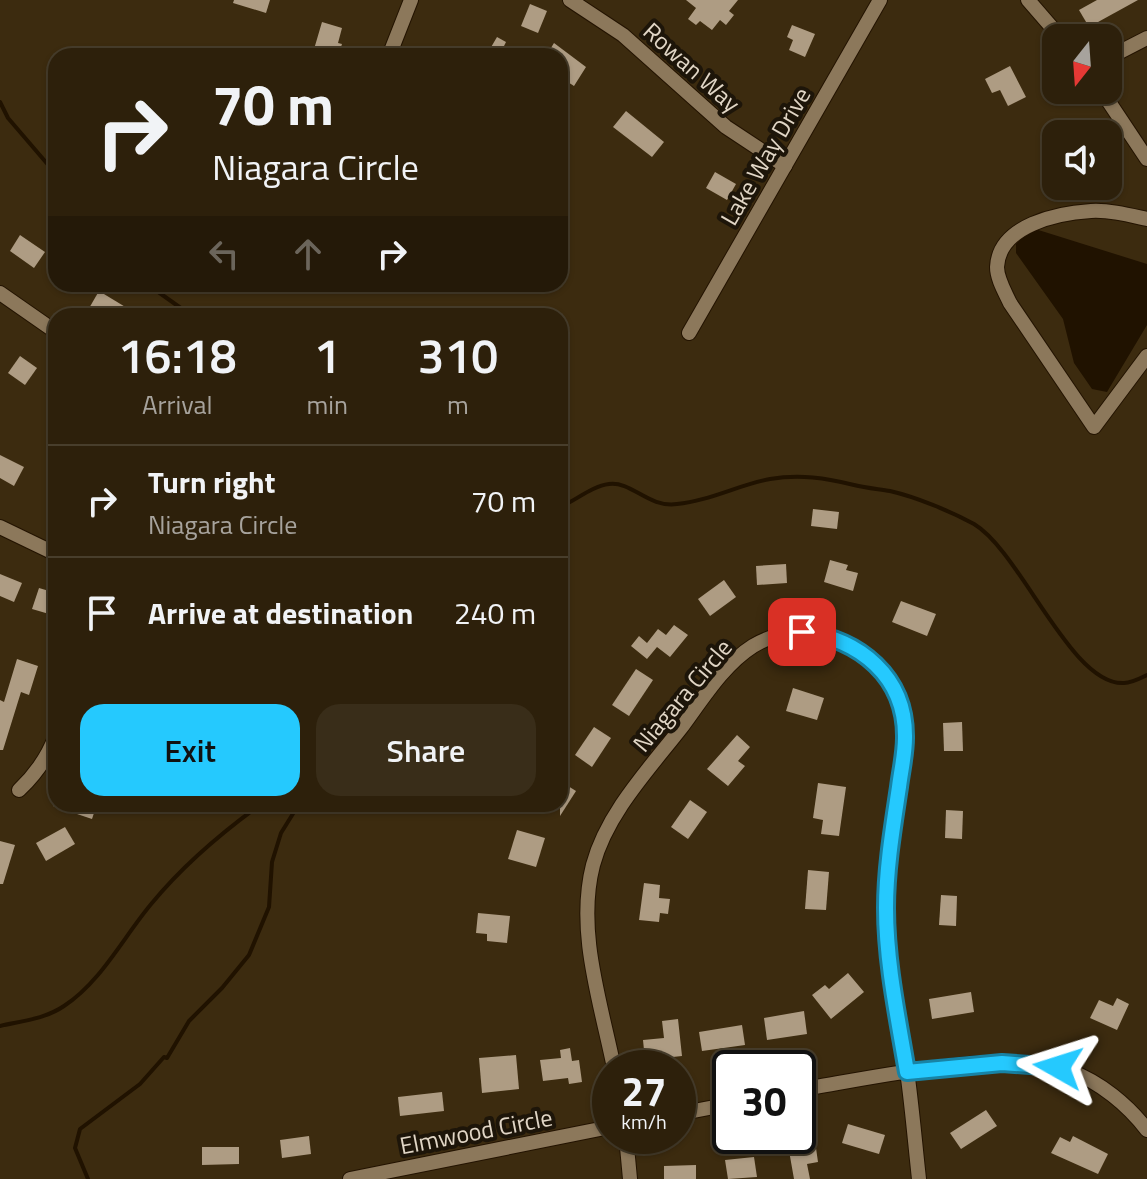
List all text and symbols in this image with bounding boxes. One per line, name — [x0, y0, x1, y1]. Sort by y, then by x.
street label: Rowan Way — [635, 14, 749, 121]
north arrow — [1042, 24, 1122, 104]
map controls — [1042, 24, 1122, 200]
text: 70 m — [212, 62, 334, 147]
icon: right — [80, 80, 184, 184]
street label: Lake Way Drive — [711, 80, 819, 232]
button: sound — [1042, 120, 1122, 200]
text: Niagara Circle — [212, 139, 419, 194]
icon: left — [202, 232, 246, 276]
icon: ahead — [286, 232, 330, 276]
icon: right — [370, 232, 414, 276]
text: 16:18 — [118, 319, 237, 392]
text: 1 — [314, 319, 341, 392]
text: 310 — [418, 319, 498, 392]
text: Arrival — [142, 385, 212, 424]
text: min — [306, 385, 348, 424]
text: m — [447, 385, 469, 424]
text: Turn right — [148, 459, 276, 505]
text: 70 m — [471, 478, 536, 524]
icon: right — [80, 479, 124, 523]
text: Niagara Circle — [148, 505, 297, 544]
text: Arrive at destination — [148, 590, 413, 636]
text: 240 m — [454, 590, 536, 636]
icon: arrive — [80, 591, 124, 635]
pin — [768, 598, 836, 666]
icon: arrive — [780, 610, 824, 654]
street label: Niagara Circle — [624, 631, 740, 759]
button: Exit — [80, 704, 300, 796]
button: Share — [316, 704, 536, 796]
position arrow — [1016, 1025, 1100, 1109]
speed limit sign: 30 — [712, 1050, 816, 1154]
text: 27 — [622, 1061, 666, 1122]
street label: Elmwood Circle — [397, 1099, 555, 1163]
text: km/h — [621, 1106, 667, 1137]

